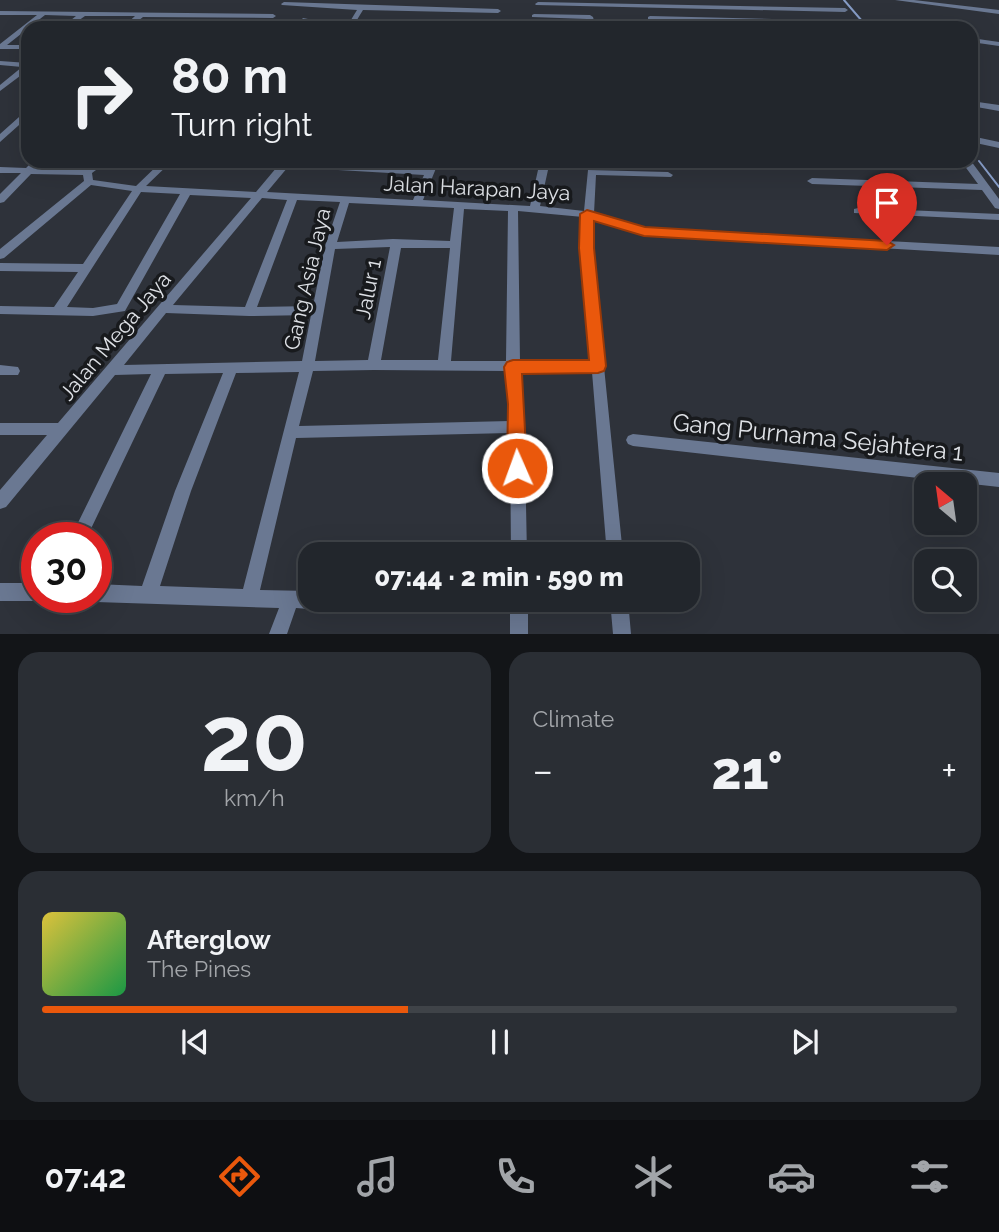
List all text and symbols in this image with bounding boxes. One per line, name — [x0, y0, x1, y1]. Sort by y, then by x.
text: 80 m — [171, 47, 288, 104]
icon: right — [56, 49, 147, 140]
text: Turn right — [171, 106, 312, 143]
street label: Jalan Harapan Jaya — [383, 171, 571, 205]
pin — [857, 173, 917, 245]
icon: arrive — [868, 184, 906, 222]
street label: Gang Asia Jaya — [279, 206, 335, 352]
street label: Jalur 1 — [350, 257, 386, 321]
street label: Jalan Mega Jaya — [54, 267, 176, 405]
street label: Gang Purnama Sejahtera 1 — [671, 407, 965, 467]
position arrow — [480, 431, 554, 505]
north arrow — [914, 472, 976, 536]
map controls — [914, 472, 977, 612]
speed limit sign: 30 — [21, 522, 112, 613]
button: search — [914, 549, 977, 612]
text: 07:44 · 2 min · 590 m — [374, 562, 624, 592]
text: 20 — [201, 685, 308, 792]
text: Climate — [533, 705, 614, 732]
text: 21° — [712, 740, 783, 801]
text: − — [533, 748, 553, 793]
text: + — [941, 748, 957, 793]
text: km/h — [224, 784, 285, 811]
text: Afterglow — [147, 925, 271, 955]
text: The Pines — [147, 955, 251, 982]
icon: previous — [176, 1023, 214, 1061]
icon: pause — [481, 1023, 519, 1061]
icon: next — [786, 1023, 824, 1061]
icon: directions — [215, 1152, 264, 1201]
icon: music — [353, 1152, 402, 1201]
icon: phone — [491, 1152, 540, 1201]
icon: climate — [629, 1152, 678, 1201]
icon: car — [767, 1152, 816, 1201]
icon: filters — [905, 1152, 954, 1201]
text: 07:42 — [45, 1158, 126, 1195]

